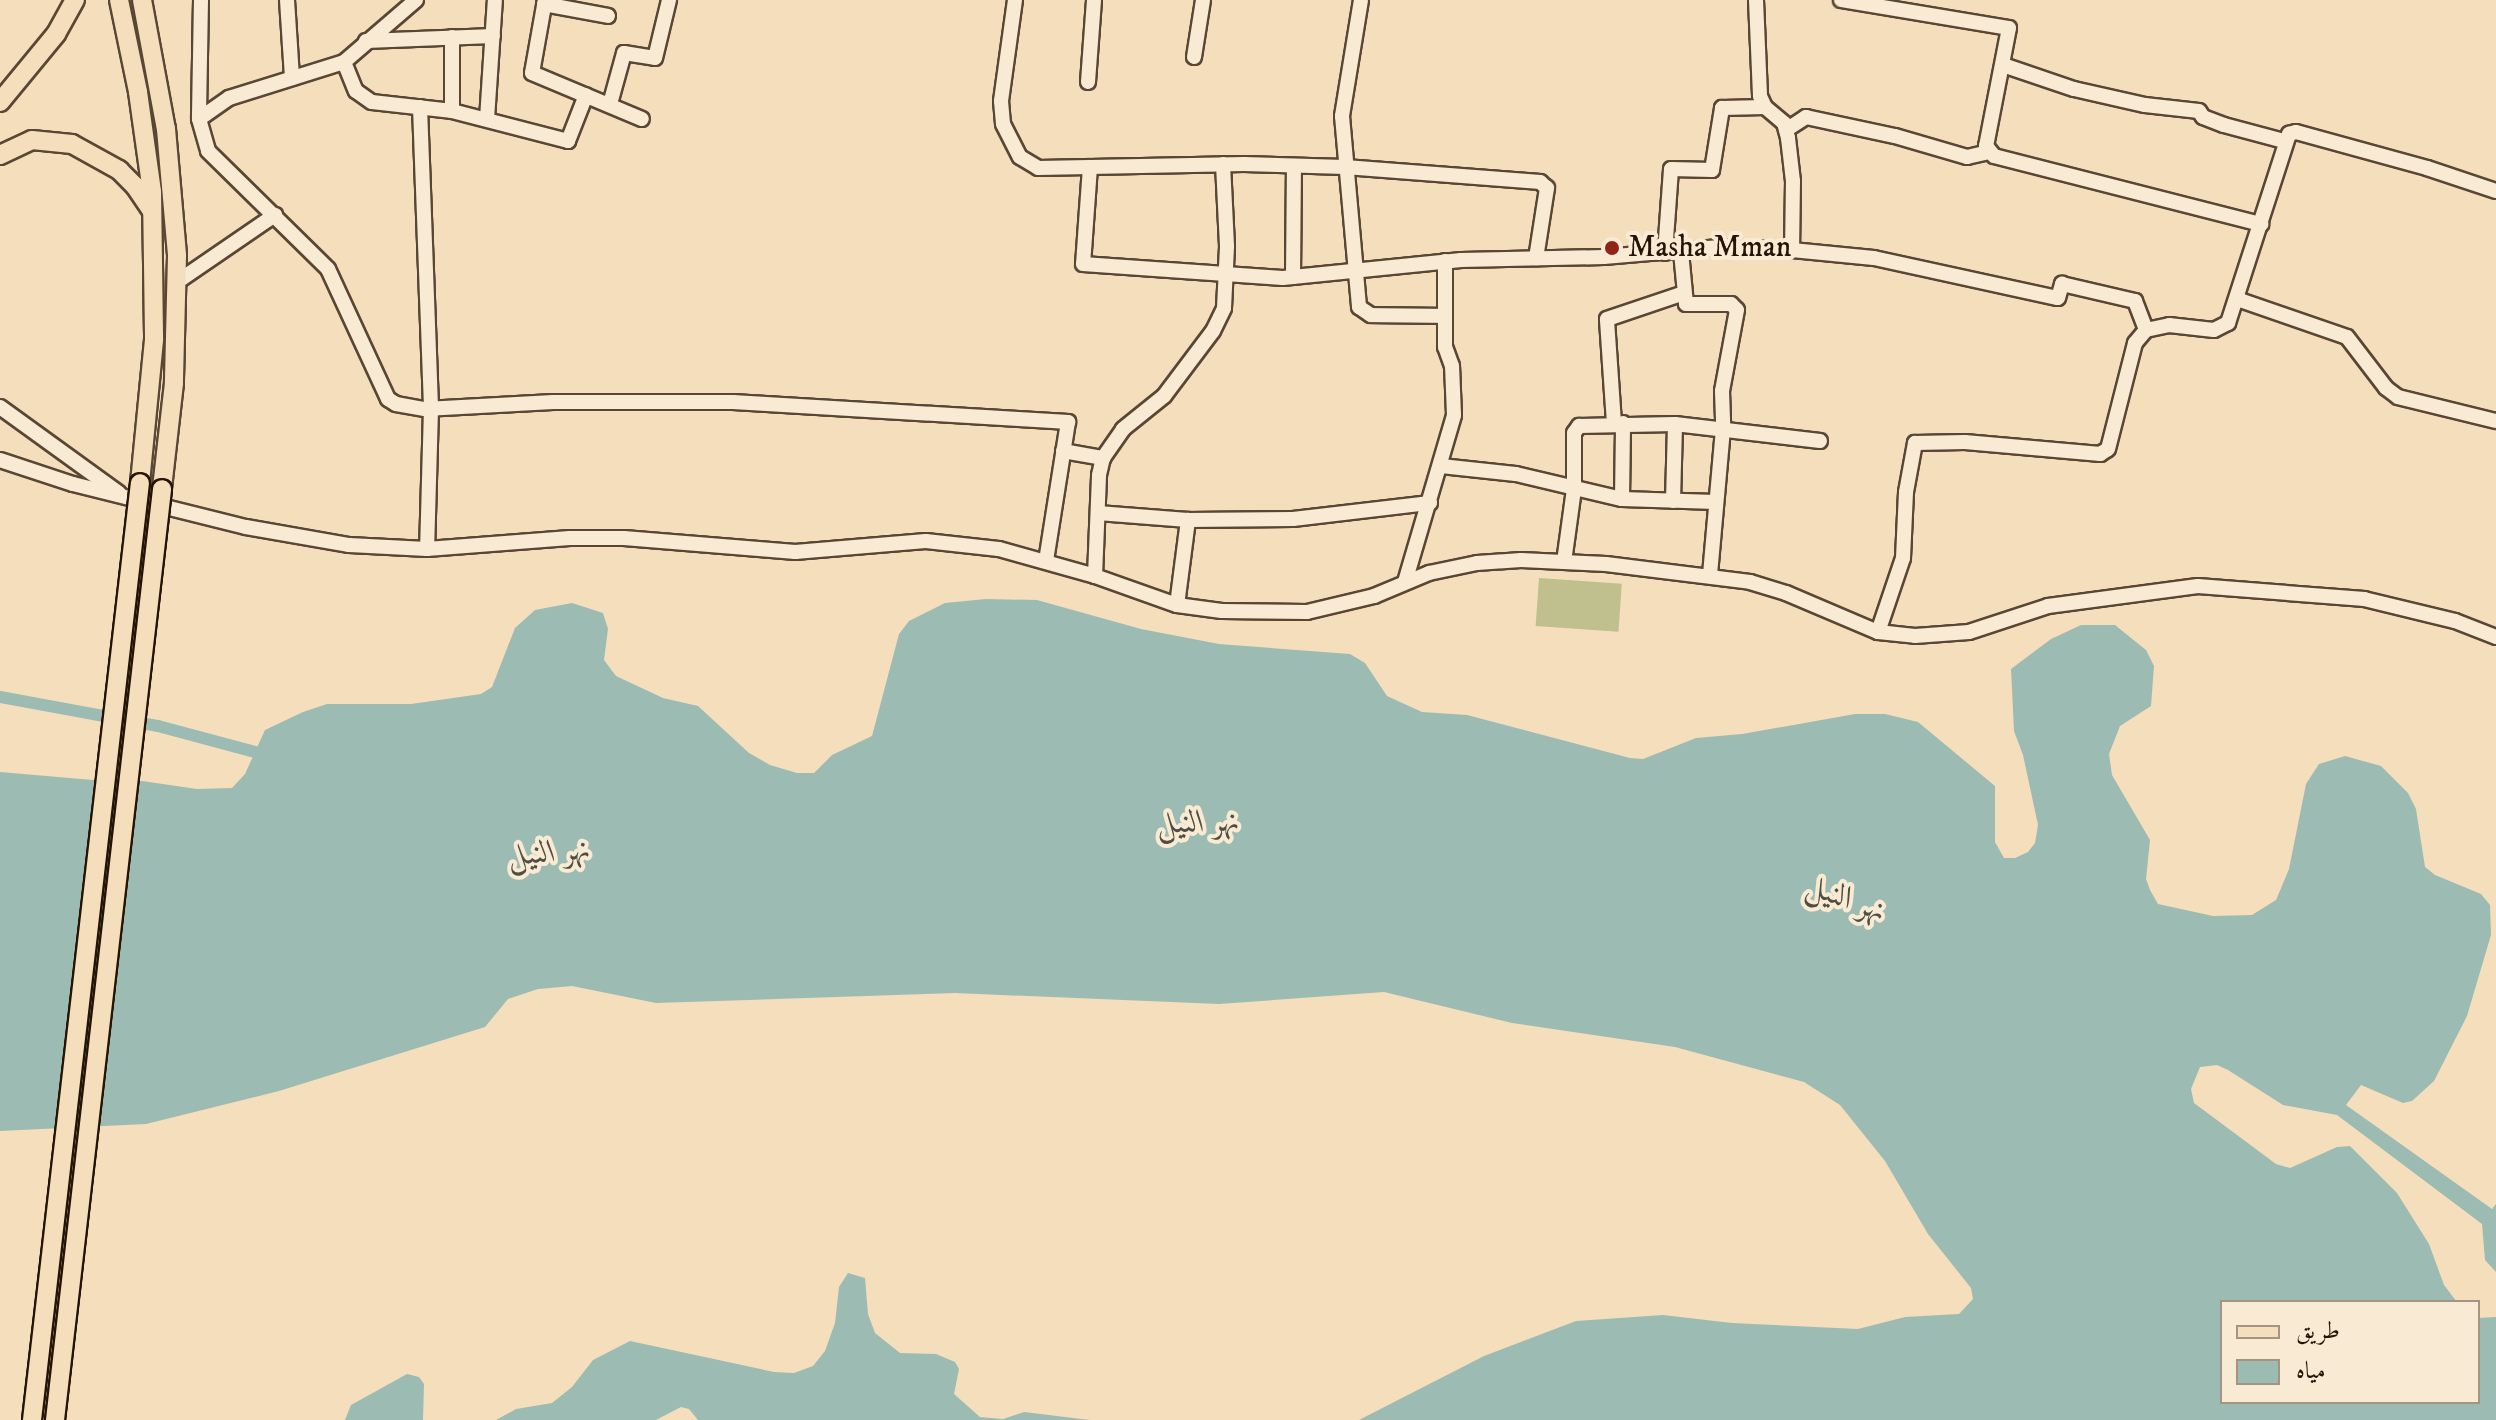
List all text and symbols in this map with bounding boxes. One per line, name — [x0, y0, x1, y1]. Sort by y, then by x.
place label: Masha Mman — [1628, 230, 1791, 266]
marker: Masha Mman — [1603, 239, 1621, 257]
water label: نهر النيل — [1155, 802, 1241, 844]
water label: نهر النيل — [506, 830, 592, 876]
water label: نهر النيل — [1800, 867, 1892, 931]
legend — [2220, 1300, 2480, 1404]
text: طريق — [2296, 1316, 2340, 1346]
text: مياه — [2296, 1356, 2326, 1386]

